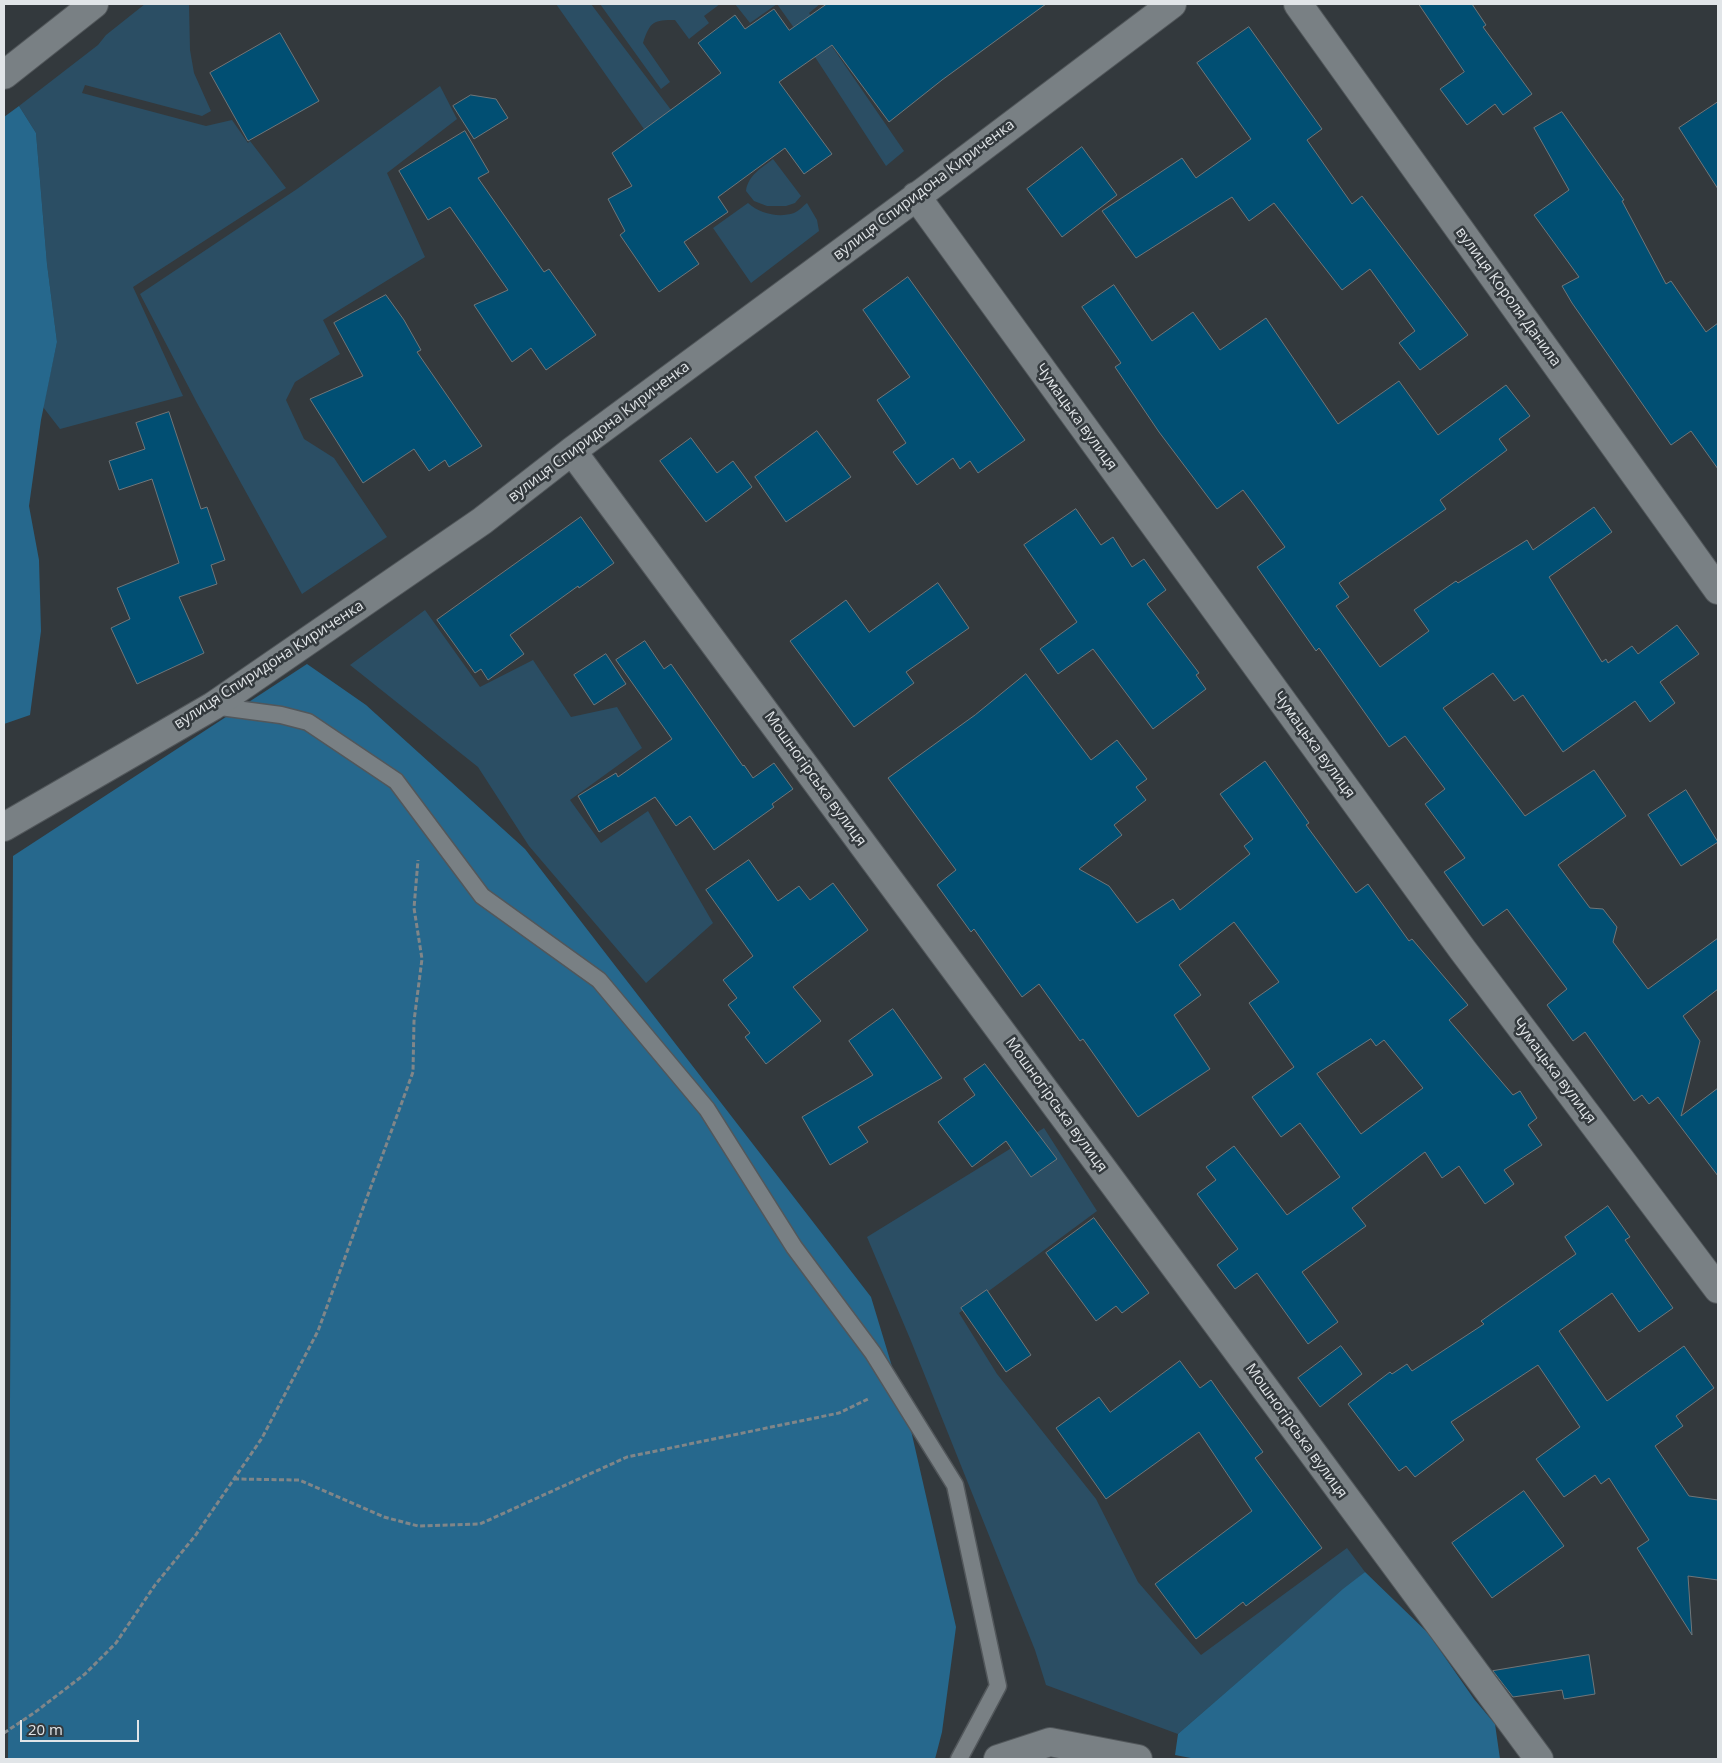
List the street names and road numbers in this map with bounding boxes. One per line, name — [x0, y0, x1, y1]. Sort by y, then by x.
street label: вулиця Спиридона Кириченка — [830, 116, 1018, 264]
street label: вулиця Короля Данила — [1451, 224, 1565, 370]
street label: вулиця Спиридона Кириченка — [505, 358, 693, 506]
street label: Чумацька вулиця — [1031, 360, 1121, 474]
street label: вулиця Спиридона Кириченка — [171, 597, 367, 733]
street label: Чумацька вулиця — [1269, 688, 1359, 802]
street label: Мошногірська вулиця — [760, 708, 870, 850]
street label: Чумацька вулиця — [1508, 1015, 1600, 1127]
street label: Мошногірська вулиця — [1001, 1034, 1111, 1176]
street label: Мошногірська вулиця — [1241, 1360, 1351, 1502]

